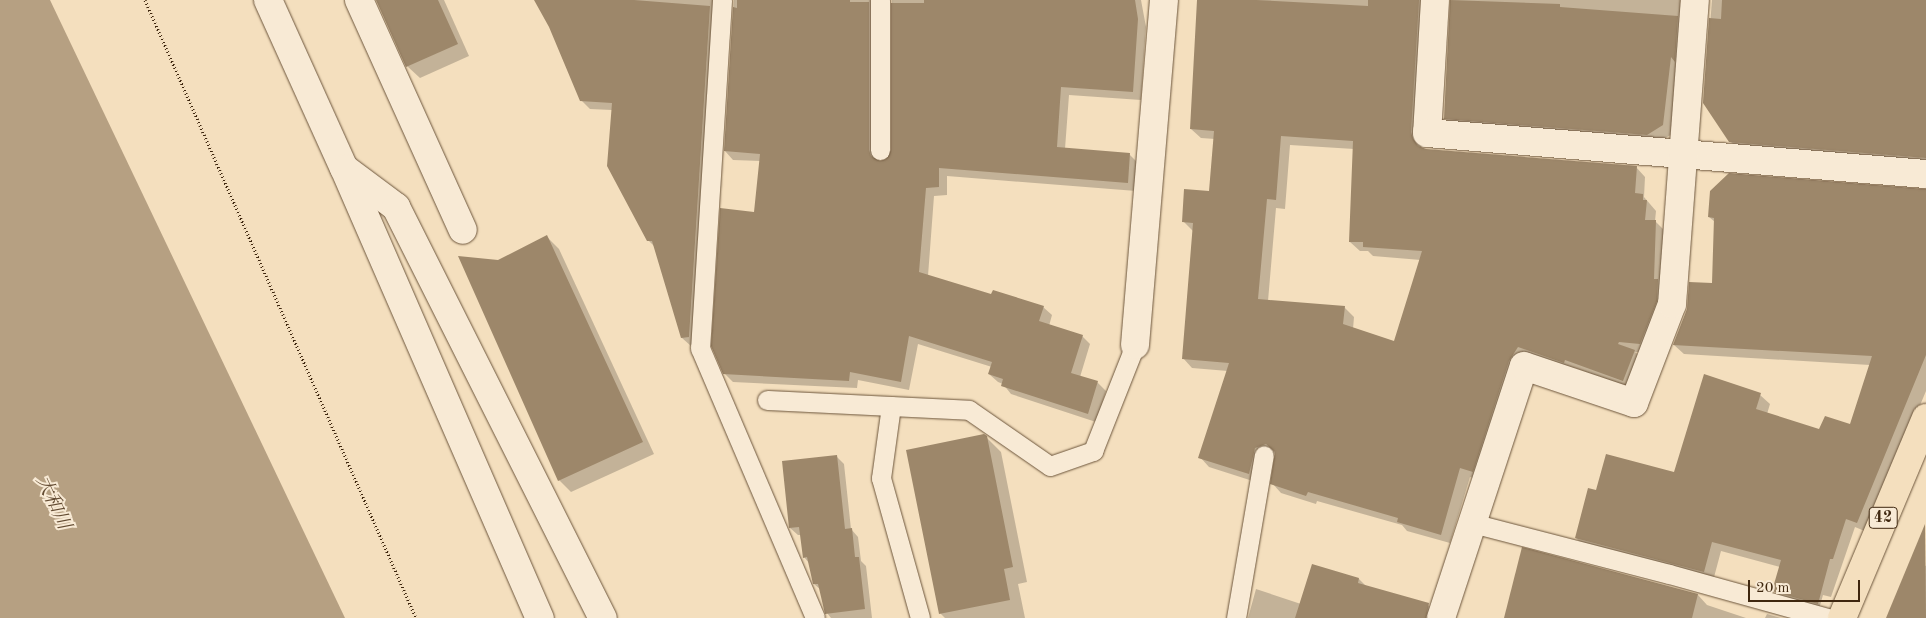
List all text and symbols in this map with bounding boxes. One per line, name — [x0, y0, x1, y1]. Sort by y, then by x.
water label: 大和川 — [30, 472, 74, 534]
road number: 42 — [1868, 504, 1898, 532]
scale bar — [1751, 570, 1864, 602]
text: 20 m — [1756, 581, 1790, 596]

